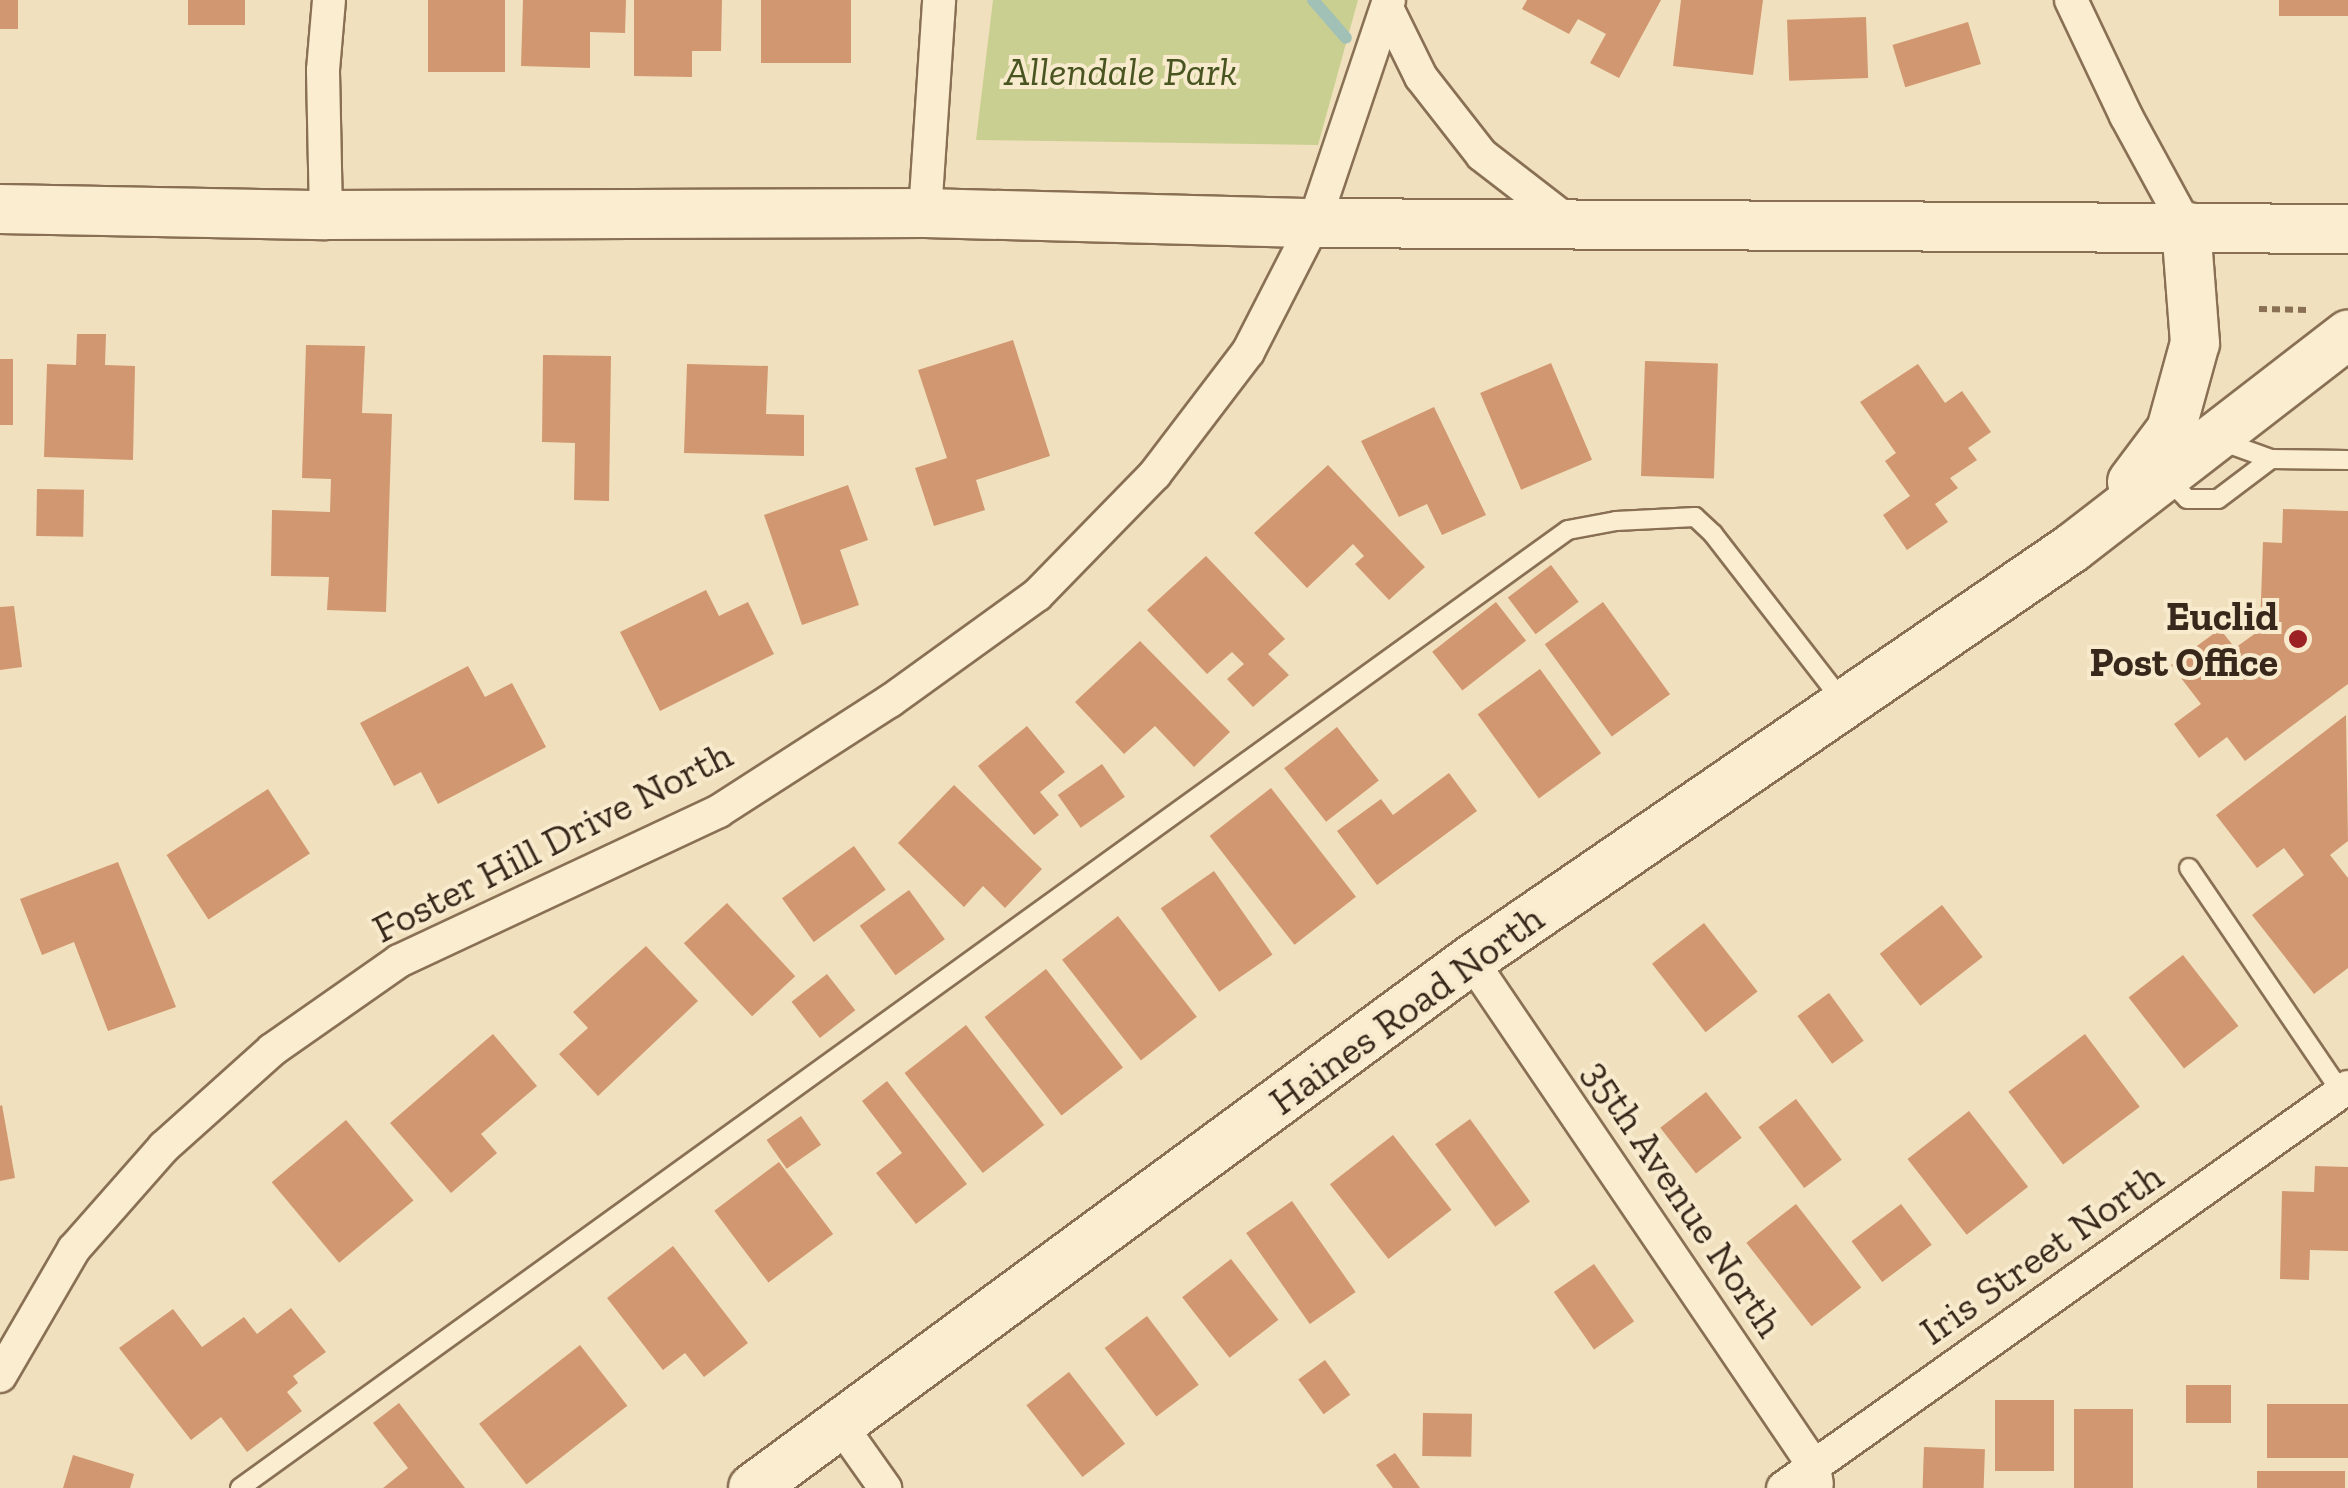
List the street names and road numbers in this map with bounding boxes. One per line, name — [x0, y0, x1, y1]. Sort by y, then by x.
street label: Foster Hill Drive North — [364, 729, 740, 953]
street label: Haines Road North — [1260, 894, 1552, 1124]
street label: 35th Avenue North — [1573, 1050, 1795, 1346]
street label: Iris Street North — [1910, 1152, 2172, 1354]

